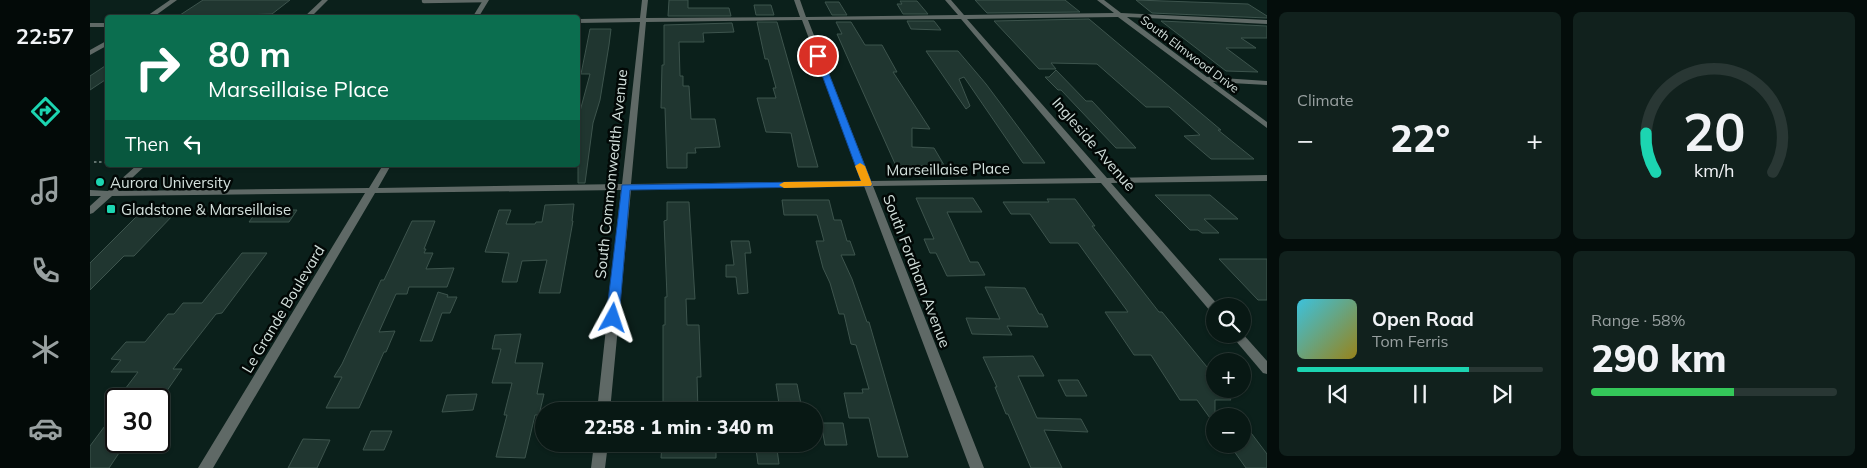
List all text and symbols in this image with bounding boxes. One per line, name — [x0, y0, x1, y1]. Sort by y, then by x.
street label: South Elmwood Drive — [1138, 12, 1242, 96]
text: 22:57 — [16, 22, 74, 50]
text: 80 m — [208, 32, 291, 76]
icon: right — [125, 35, 190, 100]
pin — [797, 35, 839, 77]
icon: arrive — [804, 42, 832, 70]
street label: South Commonwealth Avenue — [591, 68, 631, 280]
text: Marseillaise Place — [208, 75, 389, 103]
text: Climate — [1297, 90, 1353, 110]
street label: Ingleside Avenue — [1048, 93, 1140, 195]
icon: directions — [28, 94, 63, 129]
text: 20 — [1683, 99, 1745, 164]
text: 22° — [1390, 114, 1450, 162]
text: − — [1297, 122, 1314, 157]
text: + — [1526, 122, 1543, 157]
icon: left — [179, 130, 207, 158]
text: Then — [125, 132, 169, 156]
street label: Marseillaise Place — [886, 158, 1010, 180]
text: km/h — [1694, 159, 1734, 181]
icon: music — [28, 173, 63, 208]
place label: Aurora University — [110, 173, 231, 192]
marker: Aurora University — [94, 176, 106, 188]
street label: South Fordham Avenue — [879, 192, 955, 350]
place label: Gladstone & Marseillaise — [121, 200, 291, 219]
marker: Gladstone & Marseillaise — [105, 203, 117, 215]
street label: Le Grande Boulevard — [237, 242, 329, 376]
icon: phone — [28, 253, 63, 288]
position arrow — [586, 291, 638, 343]
map controls — [1206, 298, 1251, 453]
button: search — [1206, 298, 1251, 343]
text: Open Road — [1372, 307, 1474, 331]
text: Range · 58% — [1591, 310, 1686, 330]
text: Tom Ferris — [1372, 331, 1449, 351]
icon: climate — [28, 332, 63, 367]
text: 290 km — [1591, 334, 1727, 382]
button: + — [1206, 353, 1251, 398]
icon: previous — [1324, 380, 1352, 408]
icon: pause — [1406, 380, 1434, 408]
icon: next — [1488, 380, 1516, 408]
speed limit sign: 30 — [105, 388, 170, 453]
button: − — [1206, 408, 1251, 453]
icon: car — [28, 411, 63, 446]
text: 22:58 · 1 min · 340 m — [584, 415, 774, 439]

